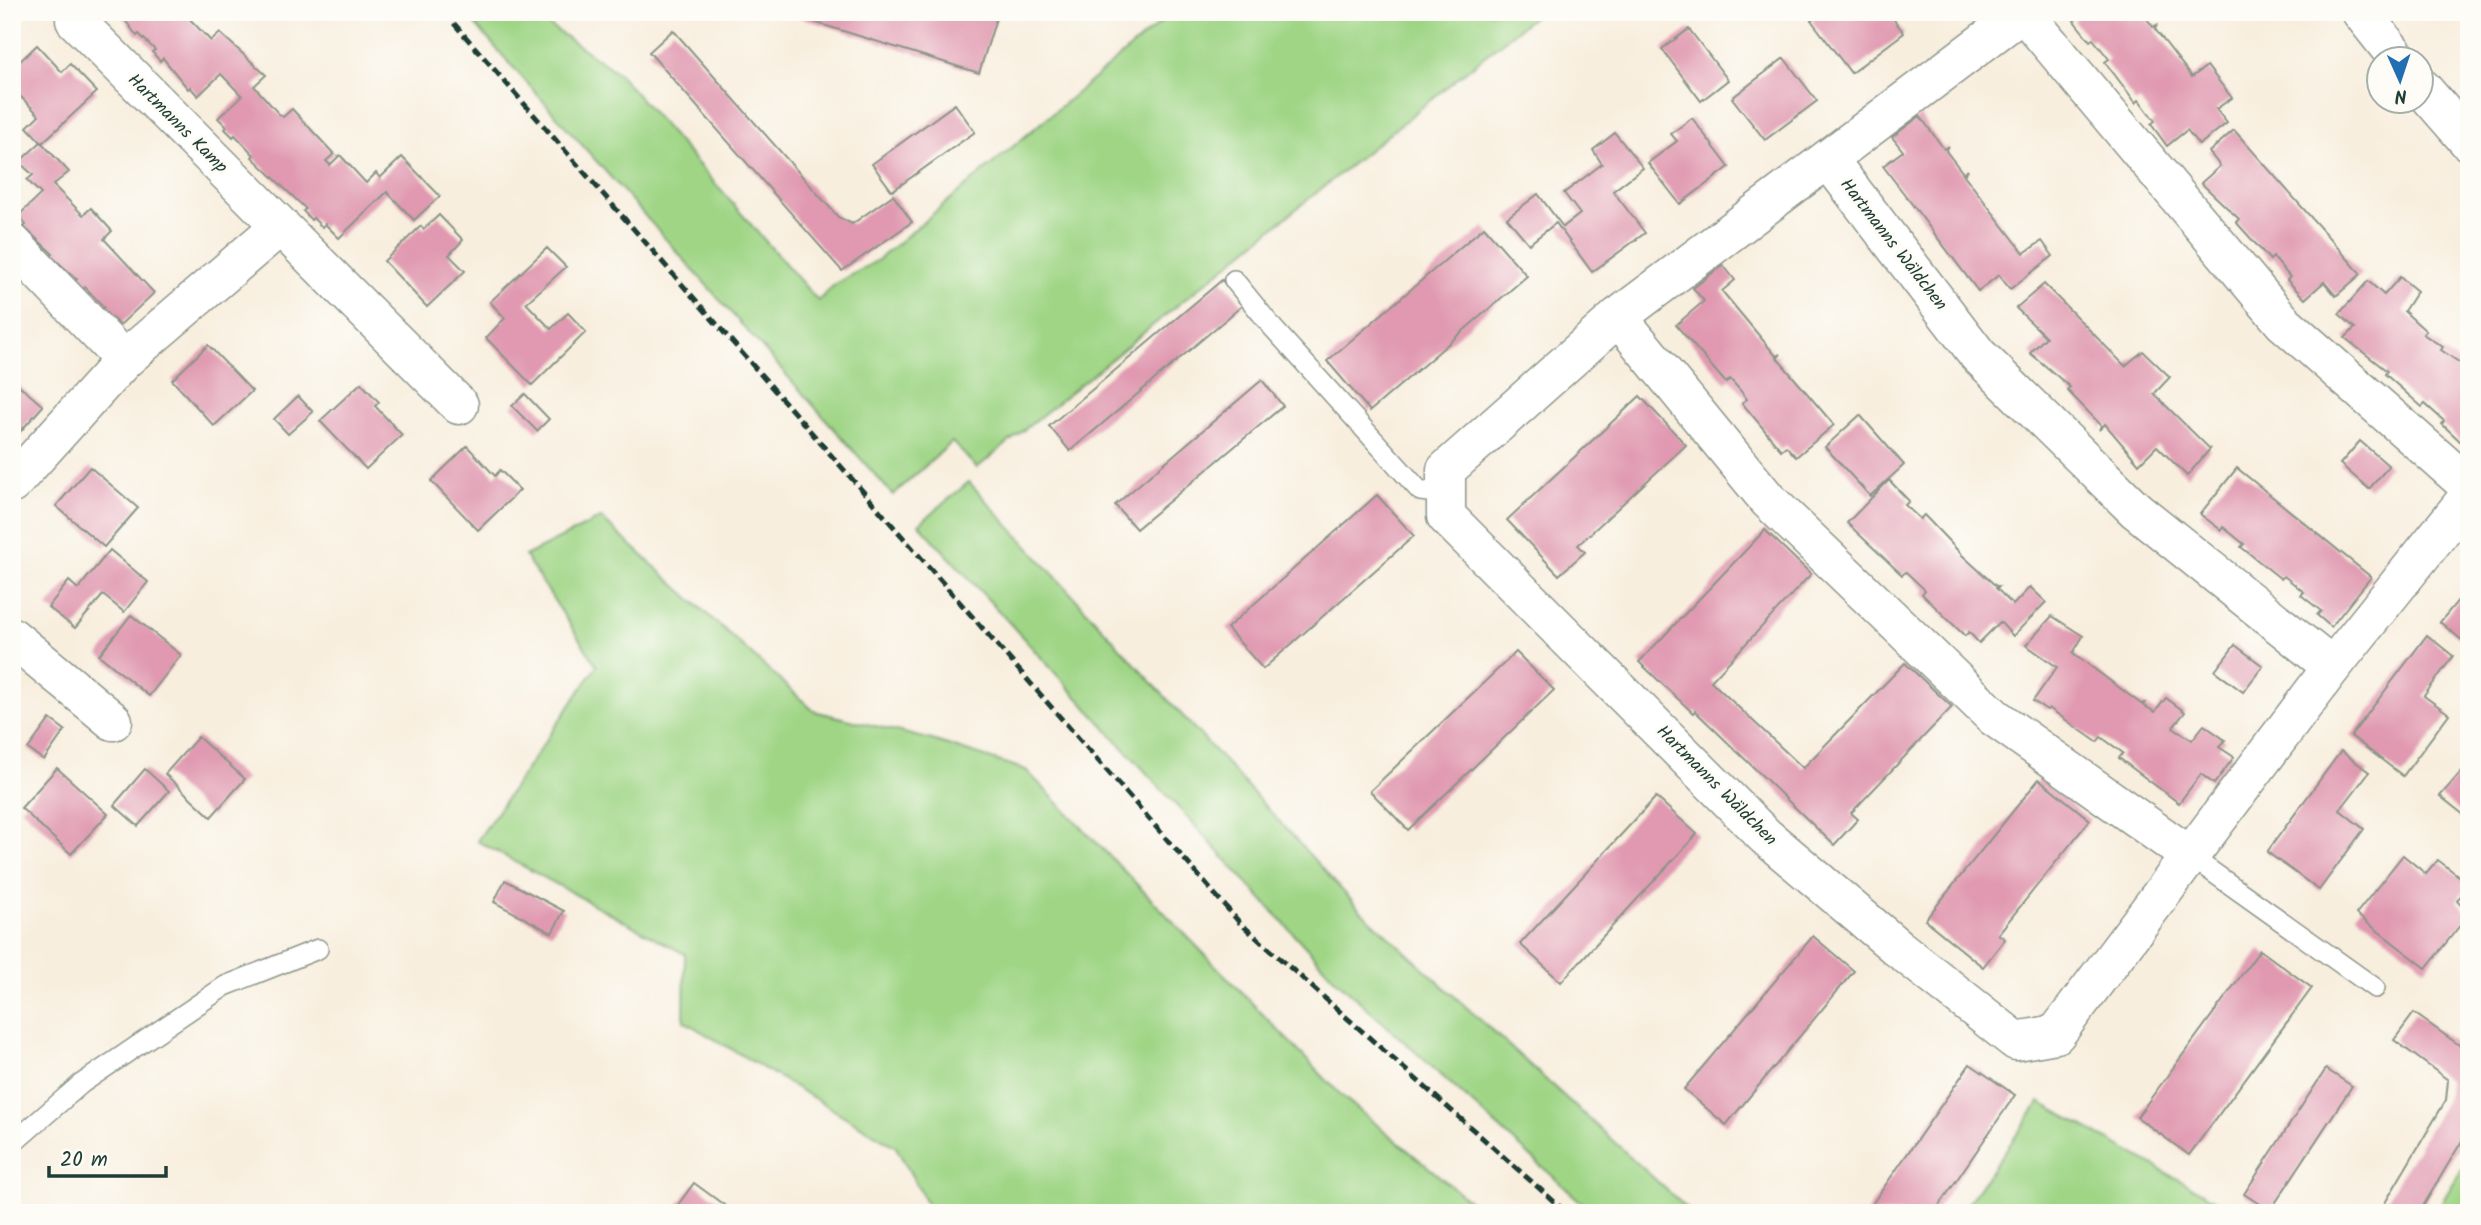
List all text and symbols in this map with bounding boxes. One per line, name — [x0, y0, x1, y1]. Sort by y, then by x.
north arrow — [2366, 46, 2436, 116]
street label: Hartmanns Kamp — [120, 67, 234, 181]
text: N — [2394, 80, 2408, 110]
street label: Hartmanns Wäldchen — [1832, 172, 1954, 318]
street label: Hartmanns Wäldchen — [1649, 719, 1783, 853]
scale bar — [49, 1134, 166, 1178]
text: 20 m — [60, 1144, 108, 1177]

